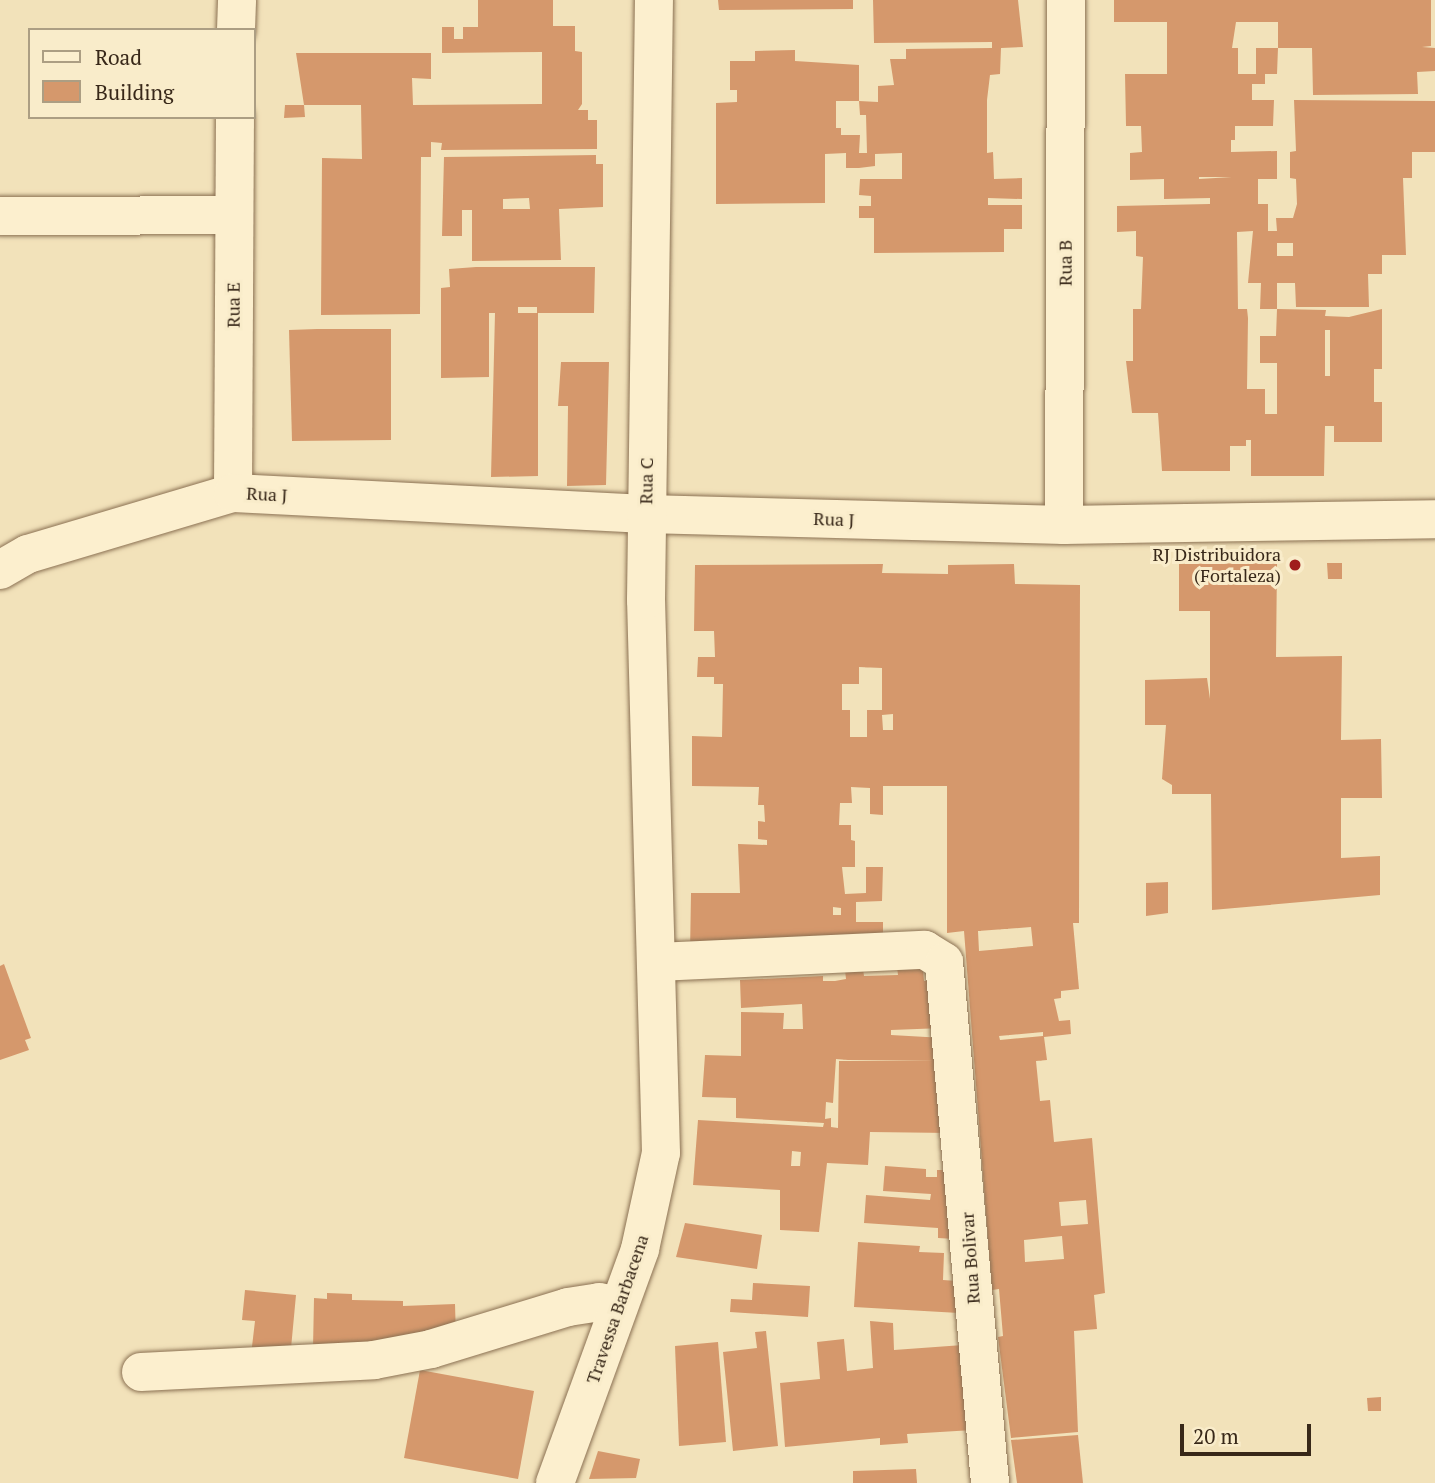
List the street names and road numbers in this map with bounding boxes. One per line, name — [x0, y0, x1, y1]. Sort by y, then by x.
street label: Rua B — [1054, 240, 1076, 286]
street label: Rua E — [222, 282, 244, 328]
street label: Rua C — [635, 457, 657, 505]
street label: Rua J — [246, 482, 288, 506]
street label: Rua J — [813, 507, 855, 531]
street label: Rua Bolivar — [956, 1211, 984, 1305]
street label: Travessa Barbacena — [581, 1232, 653, 1386]

